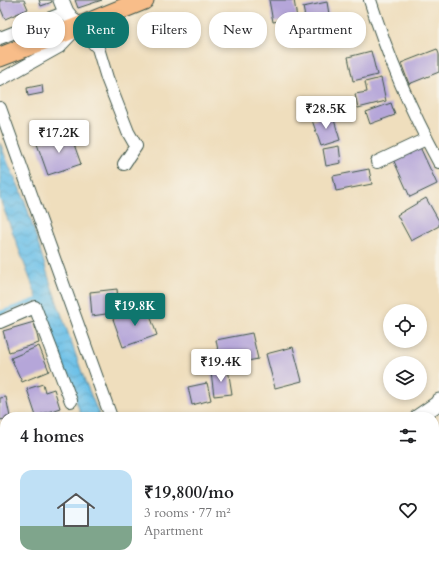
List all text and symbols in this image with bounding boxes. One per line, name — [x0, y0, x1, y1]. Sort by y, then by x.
chip: Buy — [12, 12, 65, 48]
chip: Rent — [73, 12, 129, 48]
chip: Filters — [137, 12, 201, 48]
chip: New — [209, 12, 267, 48]
chip: Apartment — [275, 12, 366, 48]
pin: ₹28.5K — [293, 96, 359, 130]
text: ₹28.5K — [305, 100, 347, 118]
pin: ₹17.2K — [26, 120, 92, 154]
text: ₹17.2K — [38, 124, 80, 142]
pin: ₹19.8K — [102, 293, 168, 327]
text: ₹19.8K — [114, 297, 156, 315]
map controls — [383, 304, 427, 400]
button: locate — [383, 304, 427, 348]
pin: ₹19.4K — [188, 349, 254, 383]
text: ₹19.4K — [200, 353, 242, 371]
button: layers — [383, 356, 427, 400]
text: 4 homes — [20, 425, 84, 448]
icon: filters — [397, 425, 419, 447]
text: ₹19,800/mo — [144, 481, 234, 504]
icon: home — [52, 486, 100, 534]
icon: heart — [397, 499, 419, 521]
text: 3 rooms · 77 m² — [144, 504, 231, 522]
text: Apartment — [144, 522, 203, 540]

